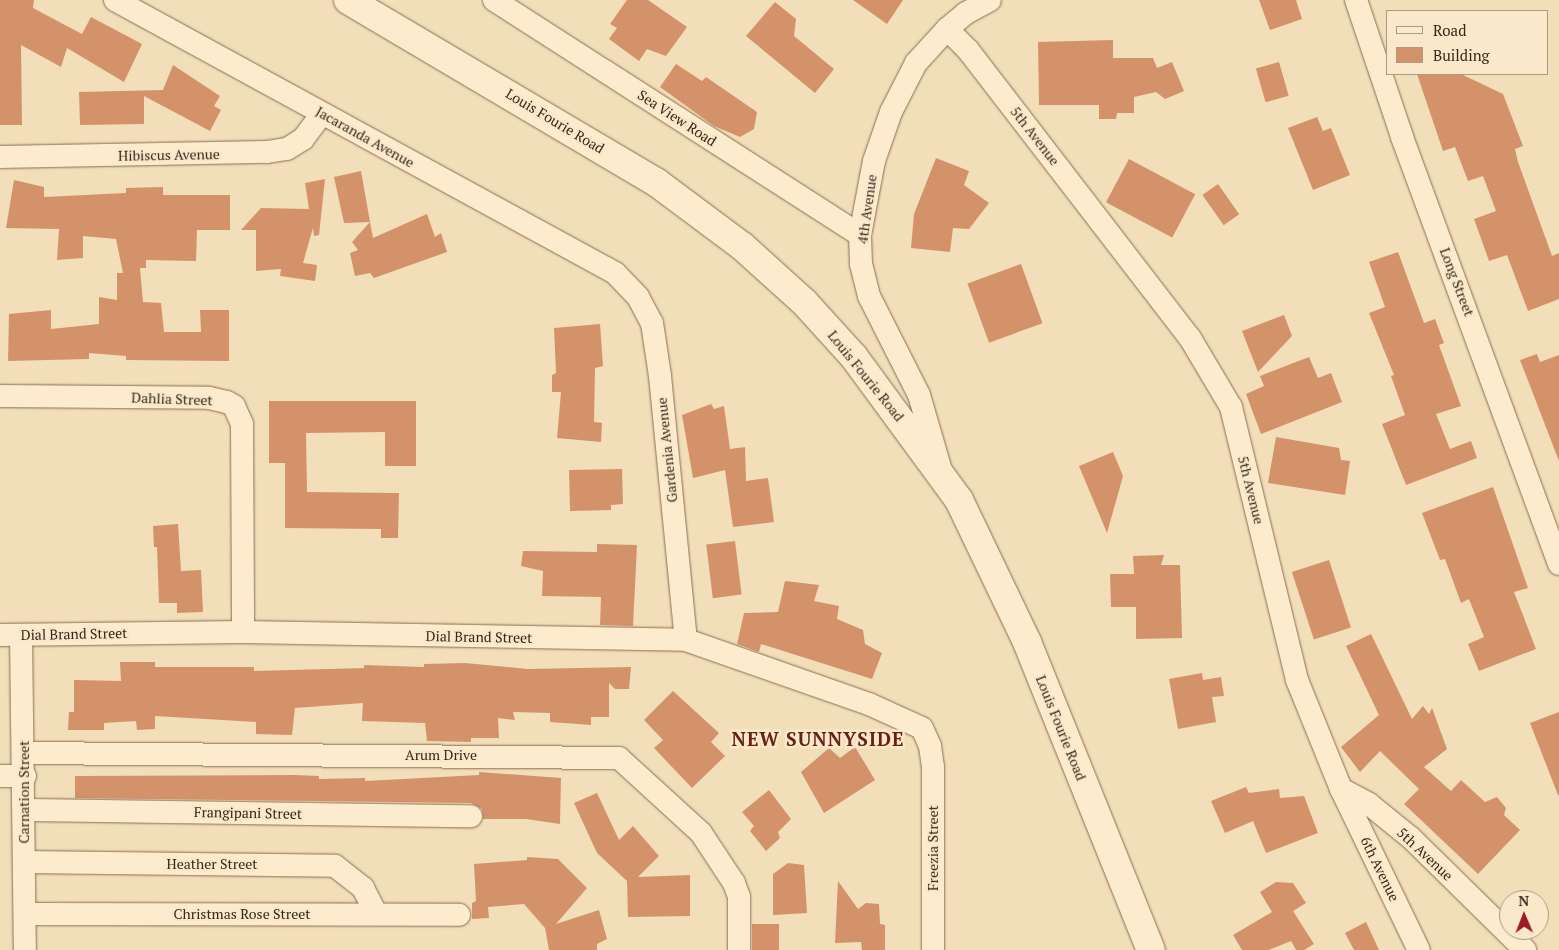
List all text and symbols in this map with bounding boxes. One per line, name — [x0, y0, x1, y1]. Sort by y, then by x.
legend — [1386, 10, 1549, 75]
text: Road — [1433, 20, 1466, 40]
text: Building — [1433, 45, 1490, 65]
street label: Louis Fourie Road — [503, 85, 607, 157]
street label: Sea View Road — [634, 86, 720, 150]
street label: Jacaranda Avenue — [313, 103, 417, 171]
street label: 5th Avenue — [1007, 103, 1063, 169]
street label: Hibiscus Avenue — [118, 146, 220, 164]
street label: 4th Avenue — [854, 173, 880, 245]
street label: Long Street — [1436, 245, 1478, 319]
street label: Louis Fourie Road — [824, 327, 908, 425]
street label: Dahlia Street — [131, 389, 213, 409]
street label: Gardenia Avenue — [653, 397, 681, 503]
street label: 5th Avenue — [1234, 454, 1268, 526]
street label: Dial Brand Street — [21, 625, 127, 643]
street label: Dial Brand Street — [426, 628, 532, 646]
street label: Louis Fourie Road — [1032, 673, 1090, 783]
district label: NEW SUNNYSIDE — [730, 728, 906, 750]
street label: Carnation Street — [16, 740, 32, 844]
street label: Arum Drive — [405, 747, 477, 763]
street label: Frangipani Street — [194, 804, 302, 822]
street label: Freezia Street — [925, 805, 941, 891]
street label: 5th Avenue — [1394, 824, 1456, 884]
street label: 6th Avenue — [1357, 834, 1403, 904]
street label: Heather Street — [167, 856, 257, 872]
north arrow — [1499, 890, 1549, 940]
text: N — [1518, 891, 1529, 910]
street label: Christmas Rose Street — [174, 906, 310, 922]

